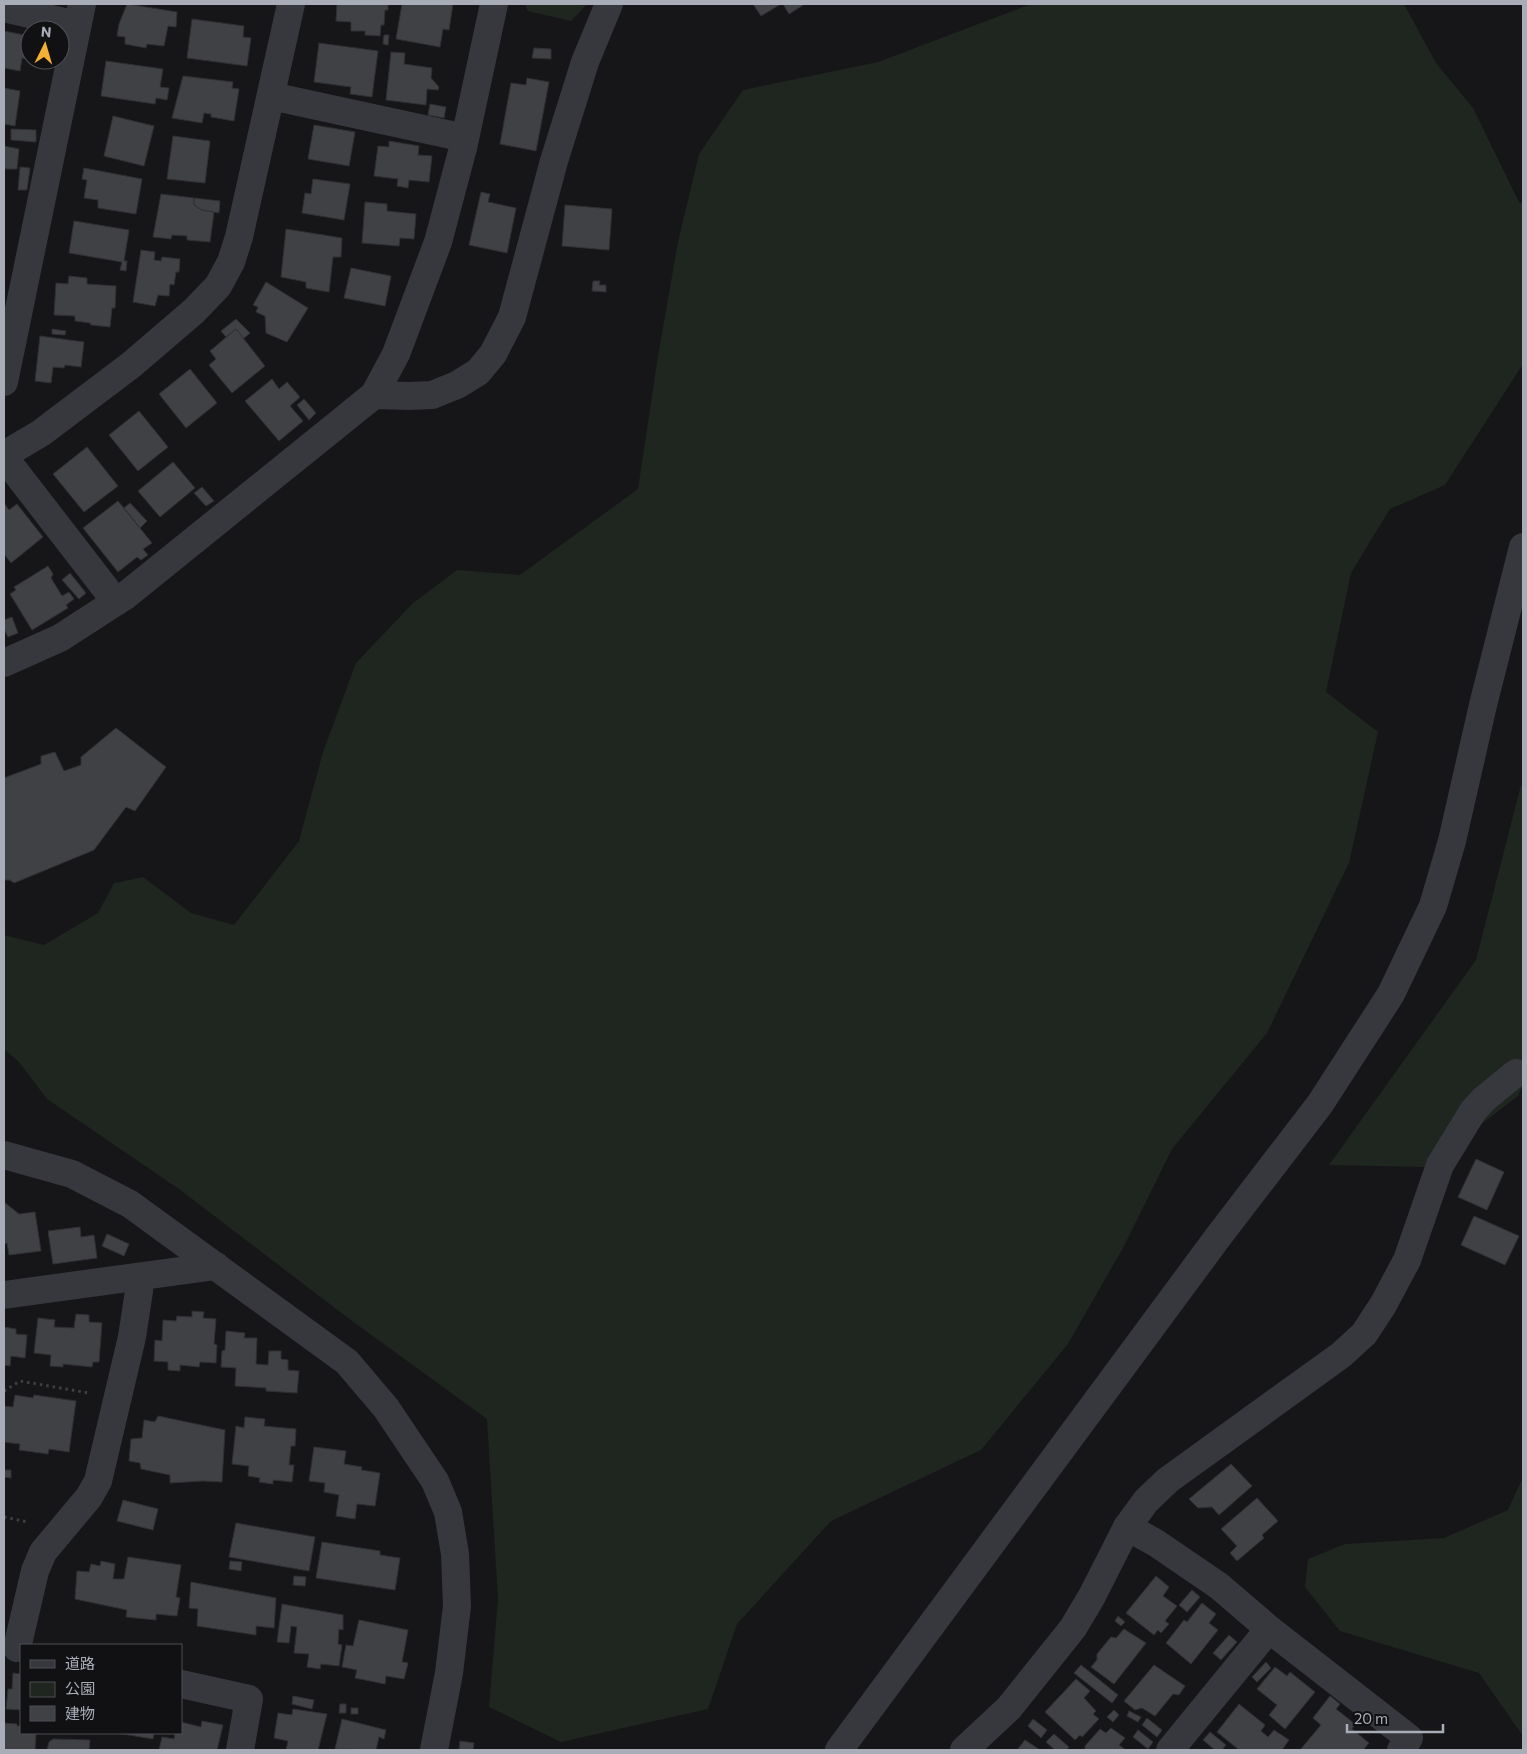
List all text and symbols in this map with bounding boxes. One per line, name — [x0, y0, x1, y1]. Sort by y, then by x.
north arrow — [20, 20, 70, 70]
text: N — [40, 23, 52, 40]
legend — [20, 1644, 182, 1734]
text: 道路 — [65, 1654, 95, 1672]
text: 公園 — [65, 1679, 95, 1697]
scale bar — [1347, 1702, 1443, 1734]
text: 建物 — [65, 1704, 95, 1722]
text: 20 m — [1354, 1709, 1388, 1727]

